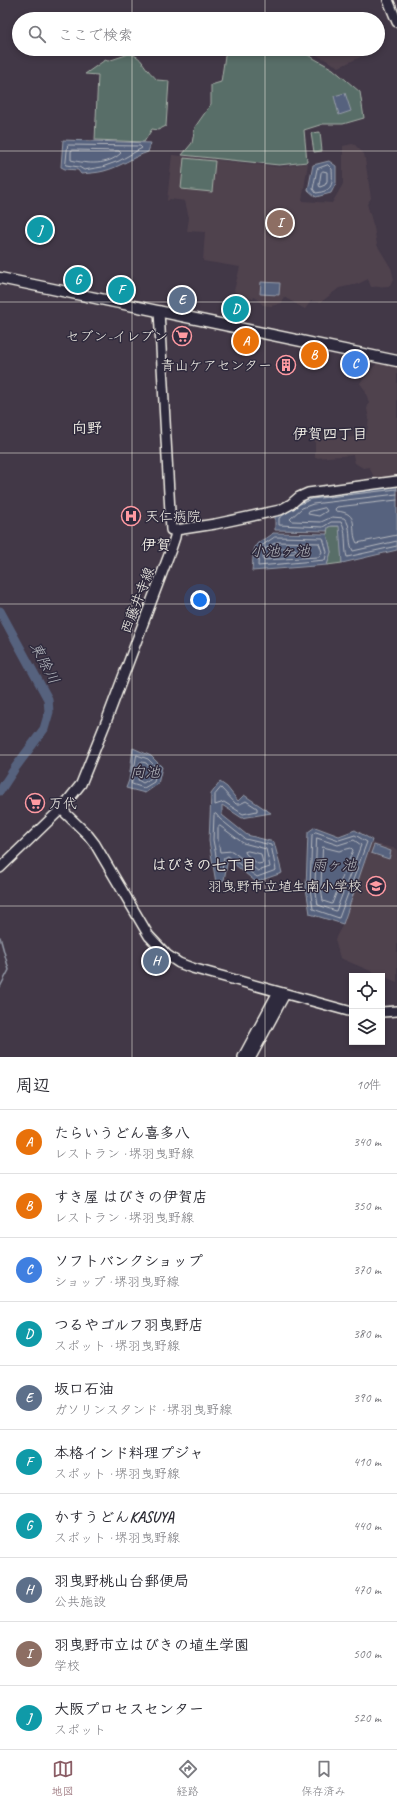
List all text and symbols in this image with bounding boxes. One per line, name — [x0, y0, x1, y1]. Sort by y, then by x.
search box — [12, 12, 385, 56]
icon: search — [26, 23, 48, 45]
text: ここで検索 — [58, 26, 133, 45]
pin: I — [267, 208, 293, 238]
pin: J — [27, 215, 53, 245]
pin: G — [65, 265, 91, 295]
pin: F — [108, 275, 134, 305]
pin: E — [169, 285, 195, 315]
pin: D — [223, 294, 249, 324]
supermarket icon: セブン-イレブン — [171, 325, 193, 347]
pin: A — [233, 326, 259, 356]
place label: セブン-イレブン — [65, 328, 168, 345]
pin: B — [301, 340, 327, 370]
pin: C — [342, 349, 368, 379]
building icon: 青山ケアセンター — [275, 354, 297, 376]
place label: 青山ケアセンター — [161, 357, 272, 374]
district label: 向野 — [72, 419, 102, 438]
district label: 伊賀四丁目 — [292, 425, 368, 444]
hospital icon: 天仁病院 — [120, 505, 142, 527]
place label: 天仁病院 — [145, 508, 201, 525]
district label: 伊賀 — [141, 536, 171, 555]
water label: 小池ヶ池 — [250, 542, 311, 561]
street label: 西藤井寺線 — [117, 564, 158, 636]
your location — [190, 590, 210, 610]
water label: 東除川 — [26, 639, 64, 688]
water label: 向池 — [130, 763, 161, 782]
supermarket icon: 万代 — [24, 792, 46, 814]
place label: 万代 — [49, 795, 77, 812]
district label: はびきの七丁目 — [151, 856, 257, 875]
water label: 雨ヶ池 — [311, 856, 357, 875]
school or university icon: 羽曳野市立埴生南小学校 — [365, 875, 387, 897]
place label: 羽曳野市立埴生南小学校 — [208, 878, 362, 895]
pin: H — [143, 946, 169, 976]
map controls — [349, 973, 385, 1045]
button: locate — [349, 973, 385, 1009]
button: layers — [349, 1009, 385, 1045]
text: 周辺 — [16, 1075, 50, 1096]
text: 10件 — [356, 1077, 381, 1093]
text: たらいうどん喜多八 — [54, 1124, 190, 1143]
text: A — [26, 1134, 32, 1150]
text: 340 m — [353, 1134, 381, 1150]
text: レストラン · 堺羽曳野線 — [54, 1146, 194, 1162]
text: すき屋 はびきの伊賀店 — [54, 1188, 208, 1207]
text: B — [26, 1198, 32, 1214]
text: 350 m — [353, 1198, 381, 1214]
text: レストラン · 堺羽曳野線 — [54, 1210, 194, 1226]
text: ソフトバンクショップ — [54, 1252, 203, 1271]
text: C — [26, 1262, 32, 1278]
text: 370 m — [353, 1262, 381, 1278]
text: ショップ · 堺羽曳野線 — [54, 1274, 179, 1290]
text: つるやゴルフ羽曳野店 — [54, 1316, 204, 1335]
text: D — [25, 1326, 33, 1342]
text: 380 m — [353, 1326, 381, 1342]
text: スポット · 堺羽曳野線 — [54, 1338, 180, 1354]
text: 坂口石油 — [54, 1380, 114, 1399]
text: E — [26, 1390, 32, 1406]
text: 390 m — [353, 1390, 381, 1406]
text: ガソリンスタンド · 堺羽曳野線 — [54, 1402, 232, 1418]
text: 本格インド料理プジャ — [54, 1444, 204, 1463]
text: F — [26, 1454, 32, 1470]
text: 410 m — [353, 1454, 381, 1470]
text: スポット · 堺羽曳野線 — [54, 1466, 180, 1482]
text: かすうどんKASUYA — [54, 1508, 174, 1527]
text: G — [26, 1518, 32, 1534]
text: 440 m — [353, 1518, 381, 1534]
text: スポット · 堺羽曳野線 — [54, 1530, 180, 1546]
text: 羽曳野桃山台郵便局 — [54, 1572, 189, 1591]
text: H — [25, 1582, 33, 1598]
text: 470 m — [353, 1582, 381, 1598]
text: 公共施設 — [54, 1594, 106, 1610]
text: 羽曳野市立はびきの埴生学園 — [54, 1636, 249, 1655]
text: I — [26, 1646, 32, 1662]
text: 500 m — [353, 1646, 381, 1662]
text: 学校 — [54, 1658, 80, 1674]
text: 大阪プロセスセンター — [54, 1700, 204, 1719]
text: J — [27, 1710, 31, 1726]
text: 520 m — [353, 1710, 381, 1726]
text: スポット — [54, 1722, 106, 1738]
tab: 地図 — [52, 1758, 74, 1798]
tab: 経路 — [177, 1758, 199, 1798]
tab: 保存済み — [302, 1758, 346, 1798]

